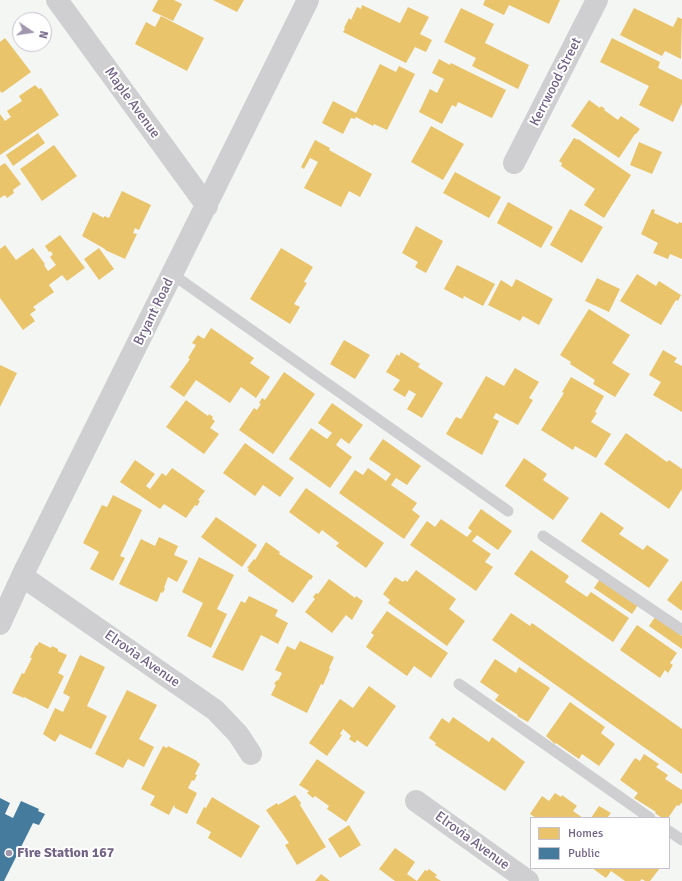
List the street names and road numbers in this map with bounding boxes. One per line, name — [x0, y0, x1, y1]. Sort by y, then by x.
street label: Kerrwood Street — [526, 35, 586, 129]
street label: Maple Avenue — [101, 64, 163, 142]
street label: Bryant Road — [130, 276, 178, 348]
street label: Elrovia Avenue — [101, 627, 183, 691]
street label: Elrovia Avenue — [431, 808, 513, 874]

